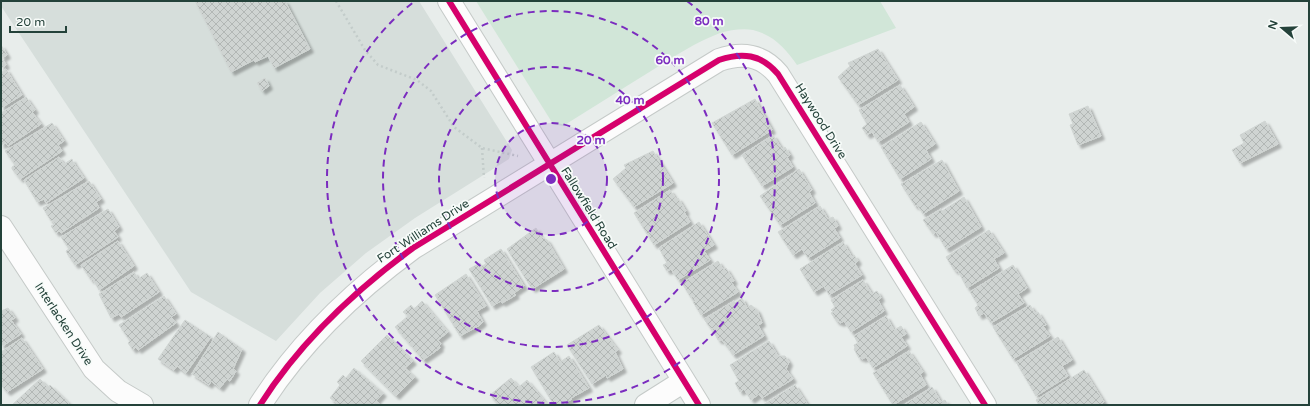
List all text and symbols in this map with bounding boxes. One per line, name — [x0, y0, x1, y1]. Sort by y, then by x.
scale bar — [10, 8, 66, 34]
north arrow — [1262, 8, 1302, 48]
text: 80 m — [694, 14, 724, 28]
text: 20 m — [16, 15, 45, 29]
text: N — [1265, 19, 1281, 31]
text: 60 m — [655, 53, 685, 67]
street label: Haywood Drive — [792, 81, 850, 162]
text: 40 m — [615, 93, 645, 107]
text: 20 m — [576, 133, 606, 147]
street label: Fallowfield Road — [558, 164, 620, 252]
centre of rings — [544, 172, 558, 186]
street label: Fort Williams Drive — [374, 196, 472, 266]
street label: Interlacken Drive — [32, 280, 96, 368]

